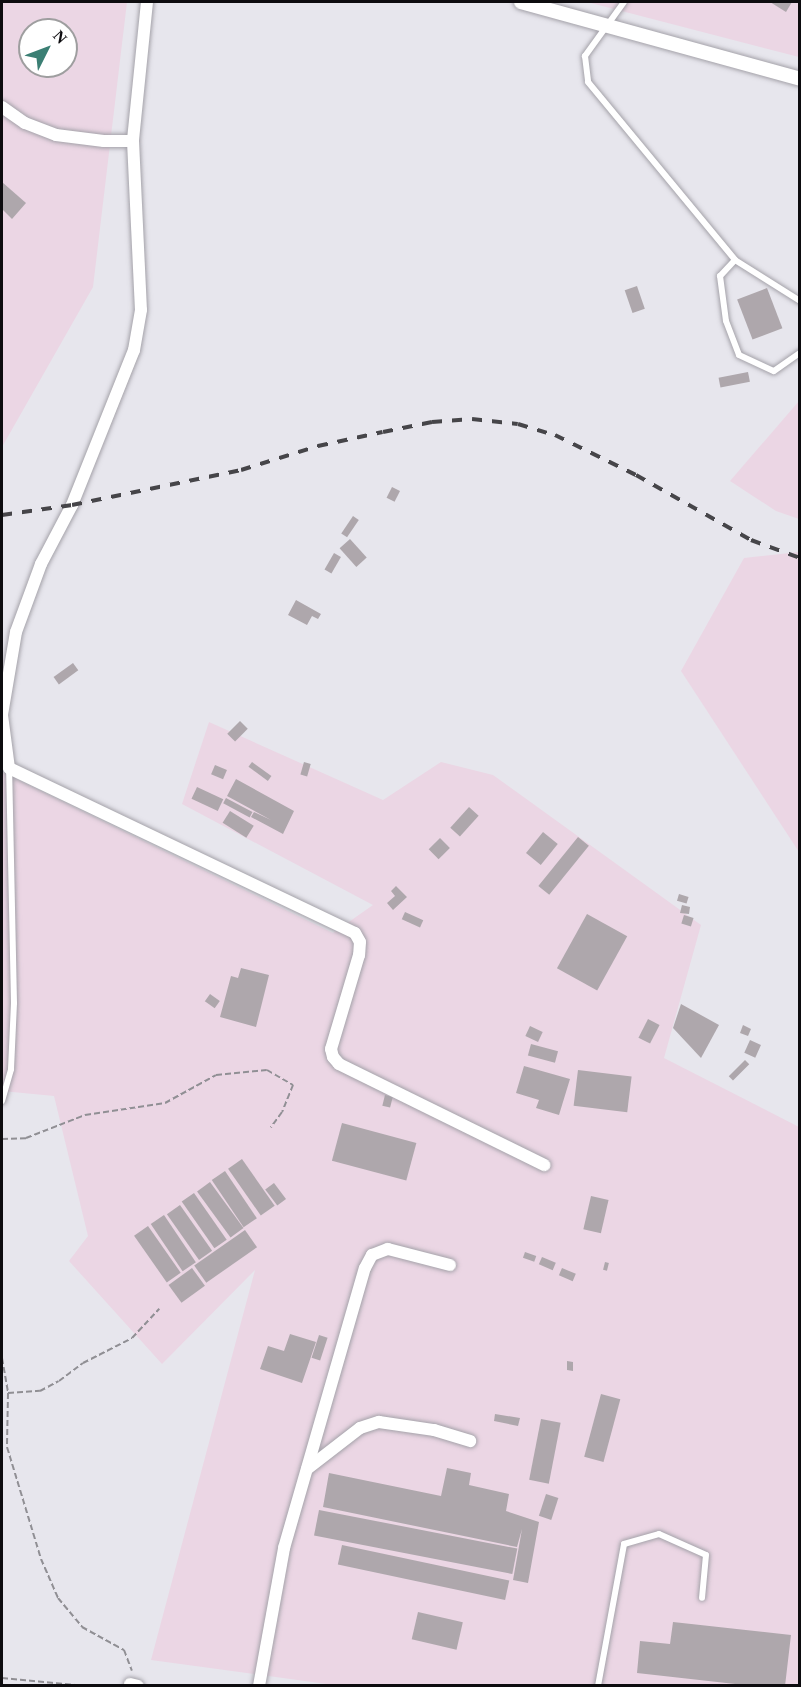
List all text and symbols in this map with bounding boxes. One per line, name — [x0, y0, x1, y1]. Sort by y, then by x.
north arrow — [18, 18, 78, 78]
text: N — [50, 27, 70, 47]

